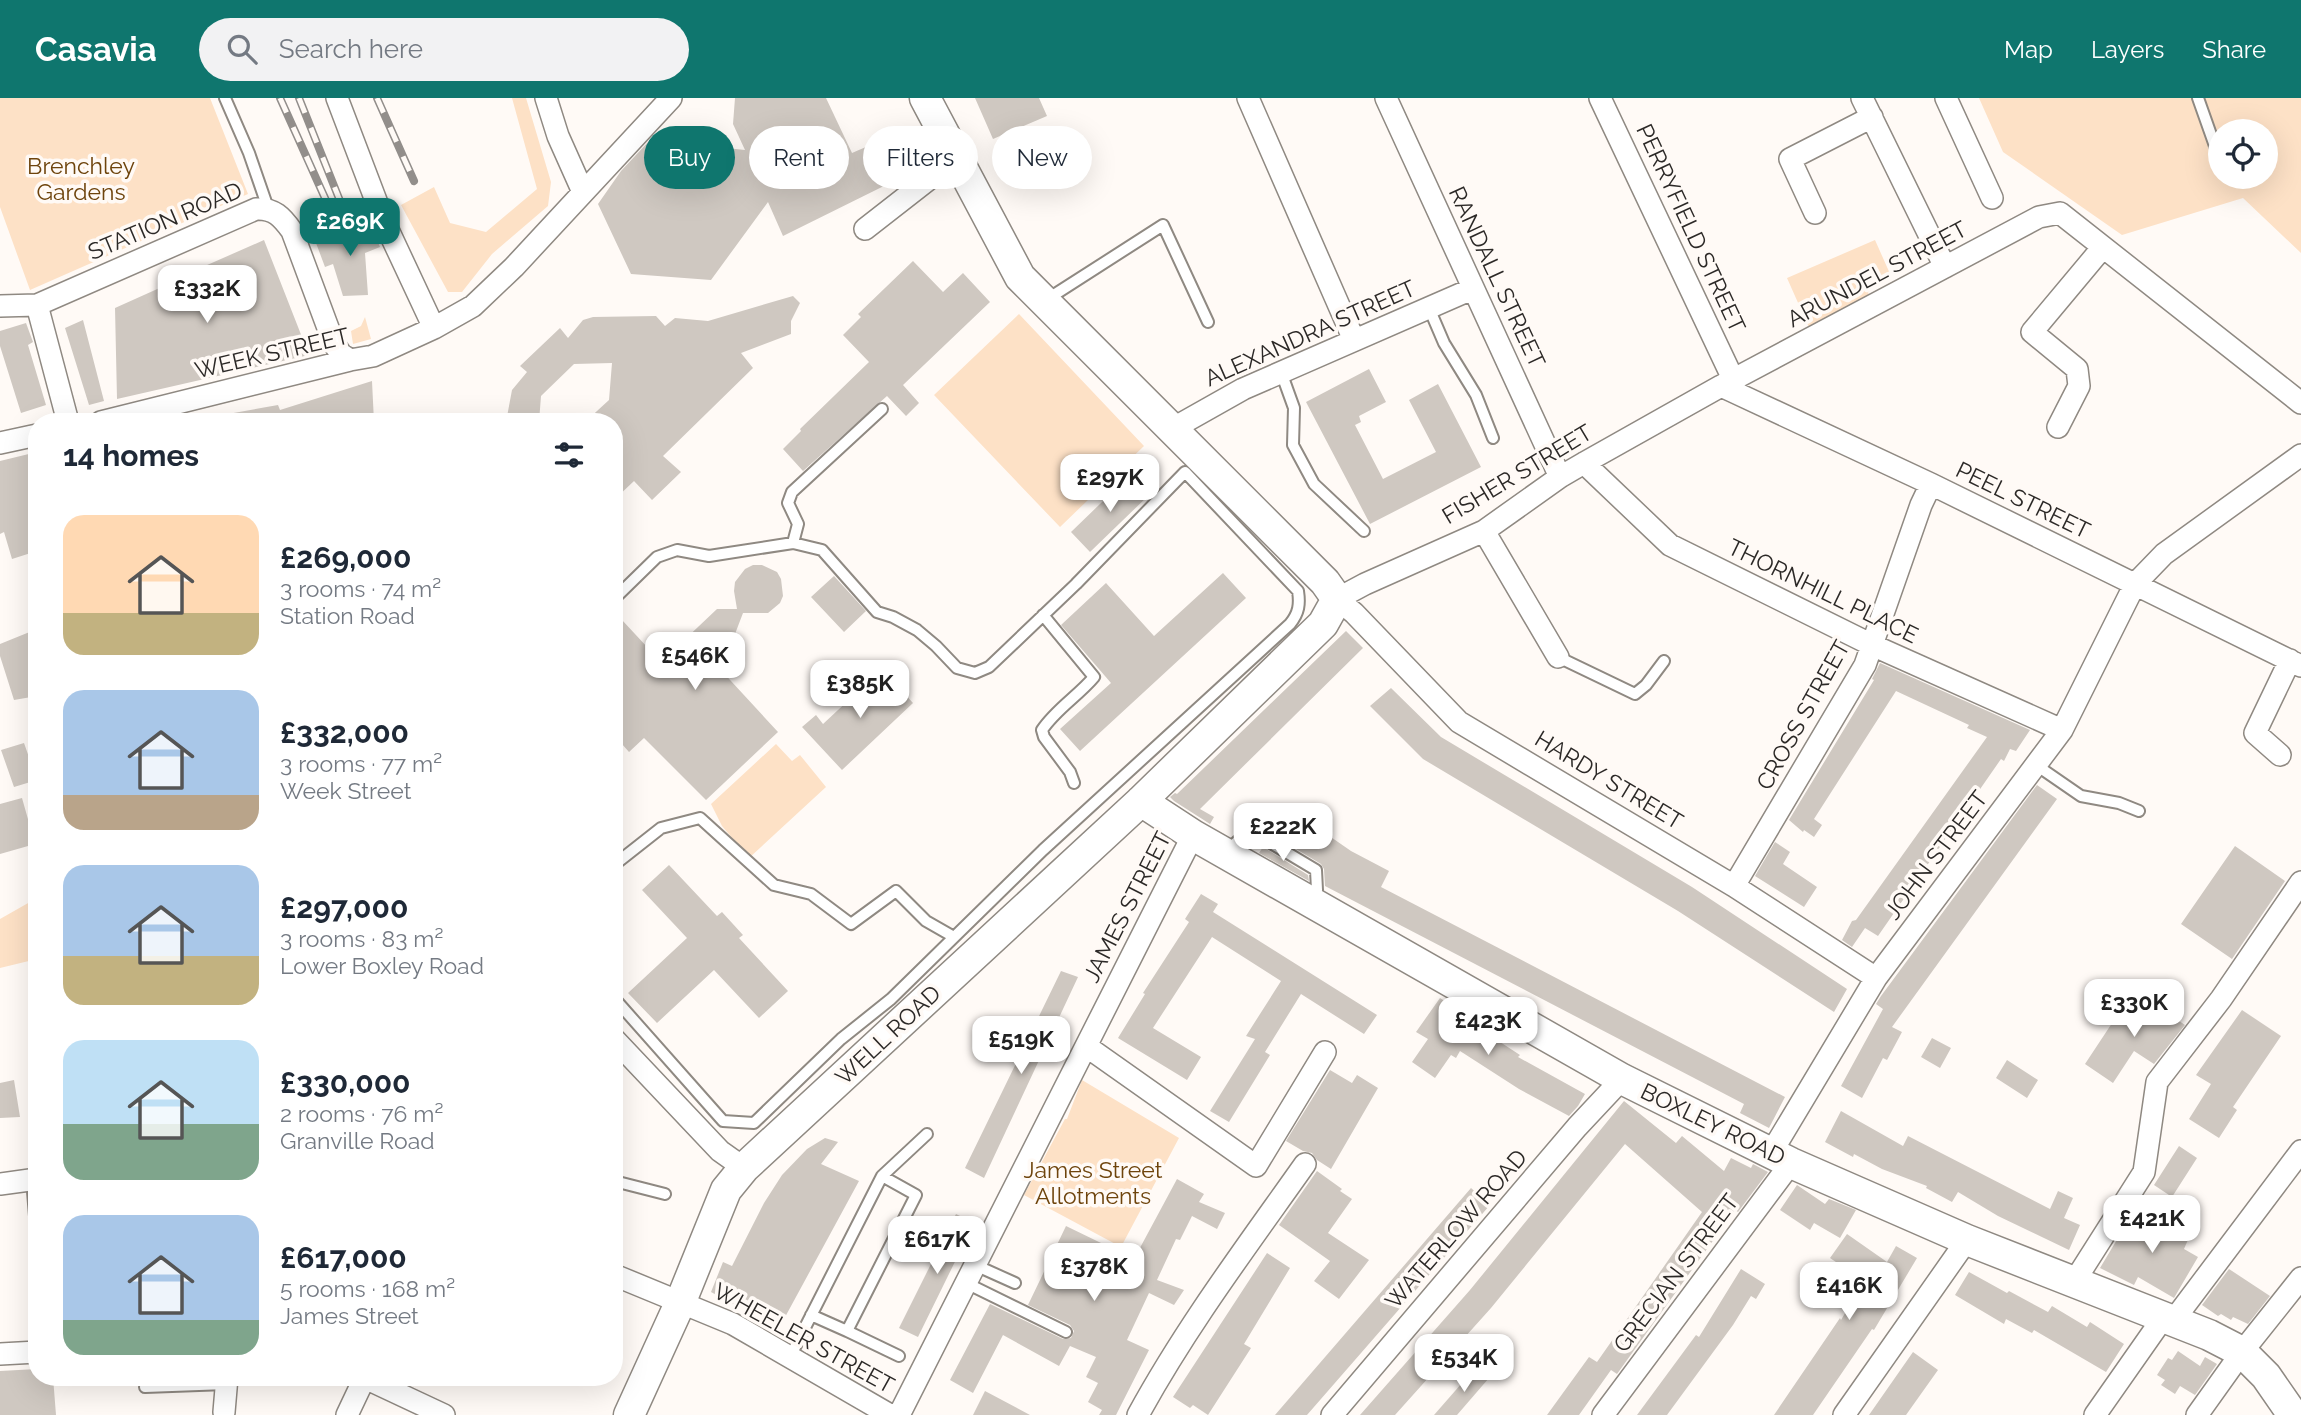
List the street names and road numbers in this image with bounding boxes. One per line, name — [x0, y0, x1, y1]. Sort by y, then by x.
street label: PERRYFIELD STREET — [1631, 119, 1752, 336]
street label: STATION ROAD — [84, 176, 246, 265]
street label: RANDALL STREET — [1444, 182, 1551, 372]
street label: ARUNDEL STREET — [1782, 215, 1971, 332]
street label: ALEXANDRA STREET — [1200, 274, 1419, 391]
street label: WEEK STREET — [192, 322, 352, 383]
street label: FISHER STREET — [1437, 418, 1597, 529]
street label: PEEL STREET — [1952, 455, 2095, 544]
street label: THORNHILL PLACE — [1724, 533, 1923, 648]
street label: CROSS STREET — [1750, 635, 1855, 794]
street label: HARDY STREET — [1530, 725, 1688, 834]
street label: JOHN STREET — [1878, 785, 1993, 924]
street label: JAMES STREET — [1077, 827, 1176, 986]
street label: WELL ROAD — [830, 979, 946, 1090]
street label: BOXLEY ROAD — [1637, 1077, 1790, 1170]
street label: WATERLOW ROAD — [1379, 1144, 1532, 1314]
street label: GRECIAN STREET — [1607, 1188, 1744, 1357]
street label: WHEELER STREET — [709, 1277, 899, 1398]

